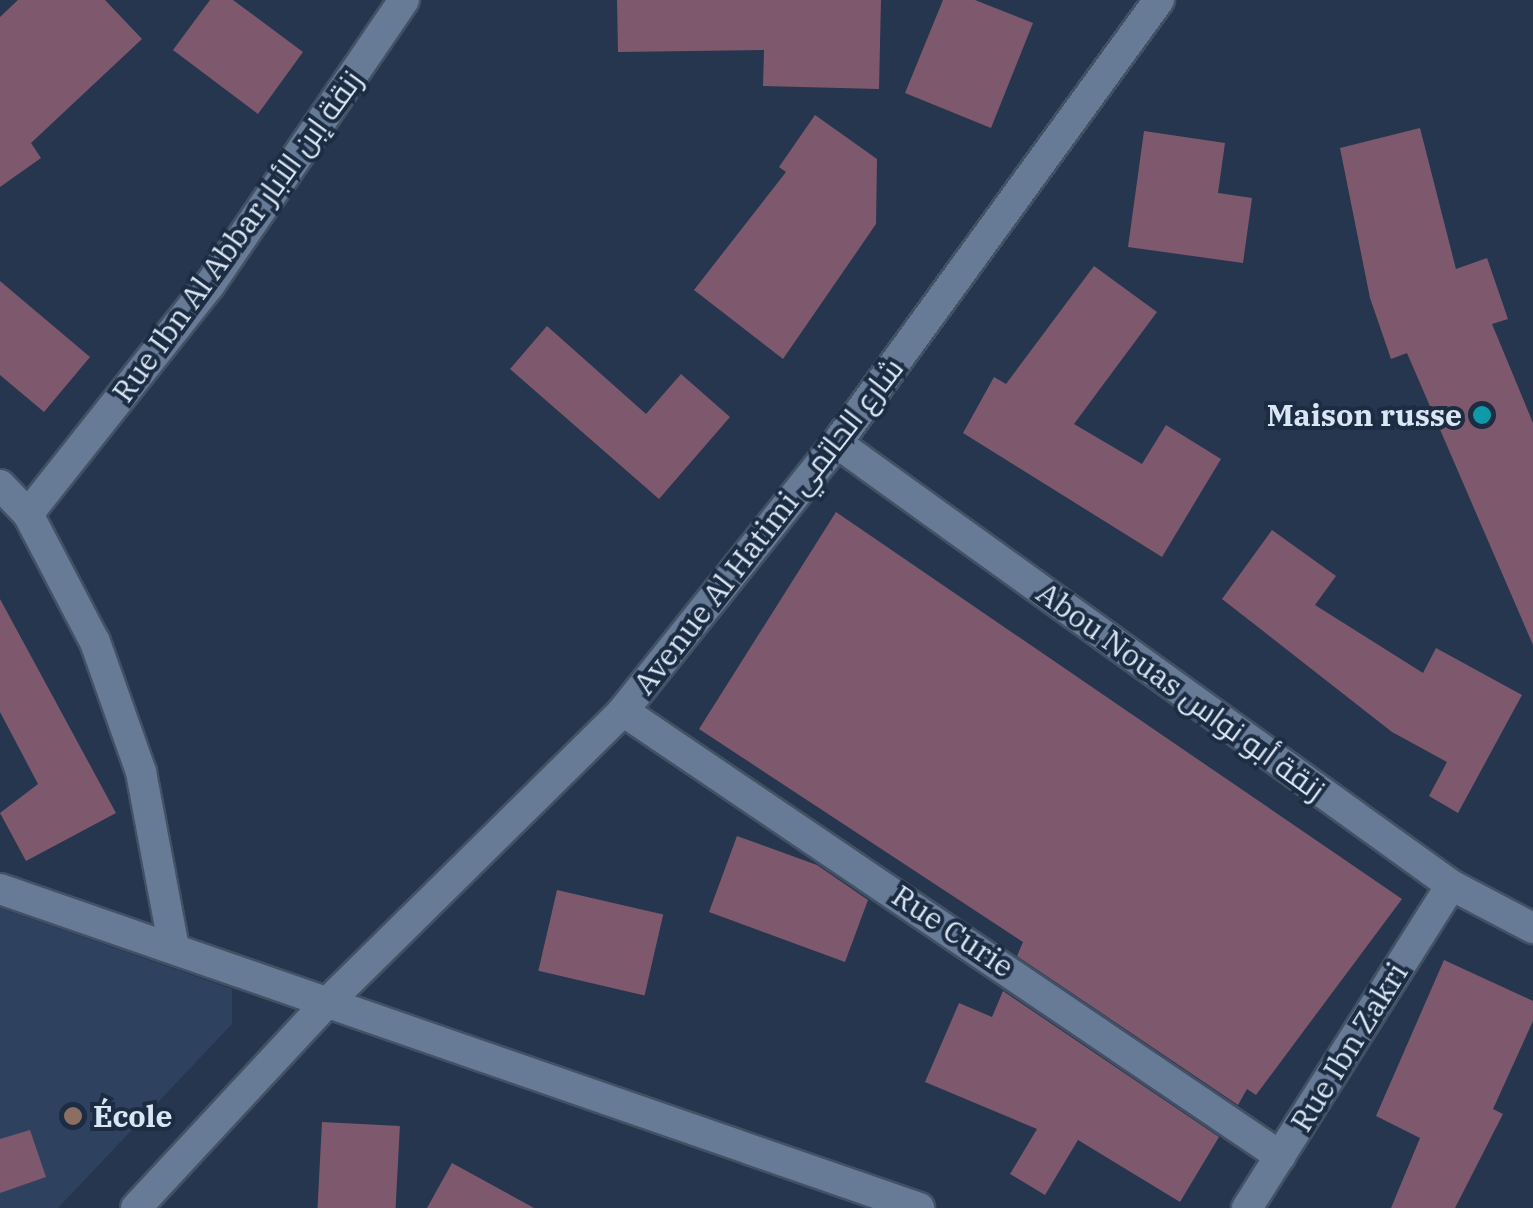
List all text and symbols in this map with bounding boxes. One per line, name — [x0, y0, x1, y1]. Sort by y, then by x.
street label: Rue Ibn Al Abbar زنقة إبن الأبار — [105, 63, 369, 409]
street label: Avenue Al Hatimi شارع الحاتمي — [626, 351, 910, 701]
place label: Maison russe — [1267, 397, 1462, 433]
marker: Maison russe — [1471, 404, 1493, 426]
street label: Abou Nouas زنقة أبو نواس — [1030, 574, 1332, 808]
street label: Rue Curie — [886, 877, 1020, 985]
street label: Rue Ibn Zakri — [1283, 956, 1415, 1138]
place label: École — [93, 1098, 173, 1134]
marker: École — [62, 1105, 84, 1127]

